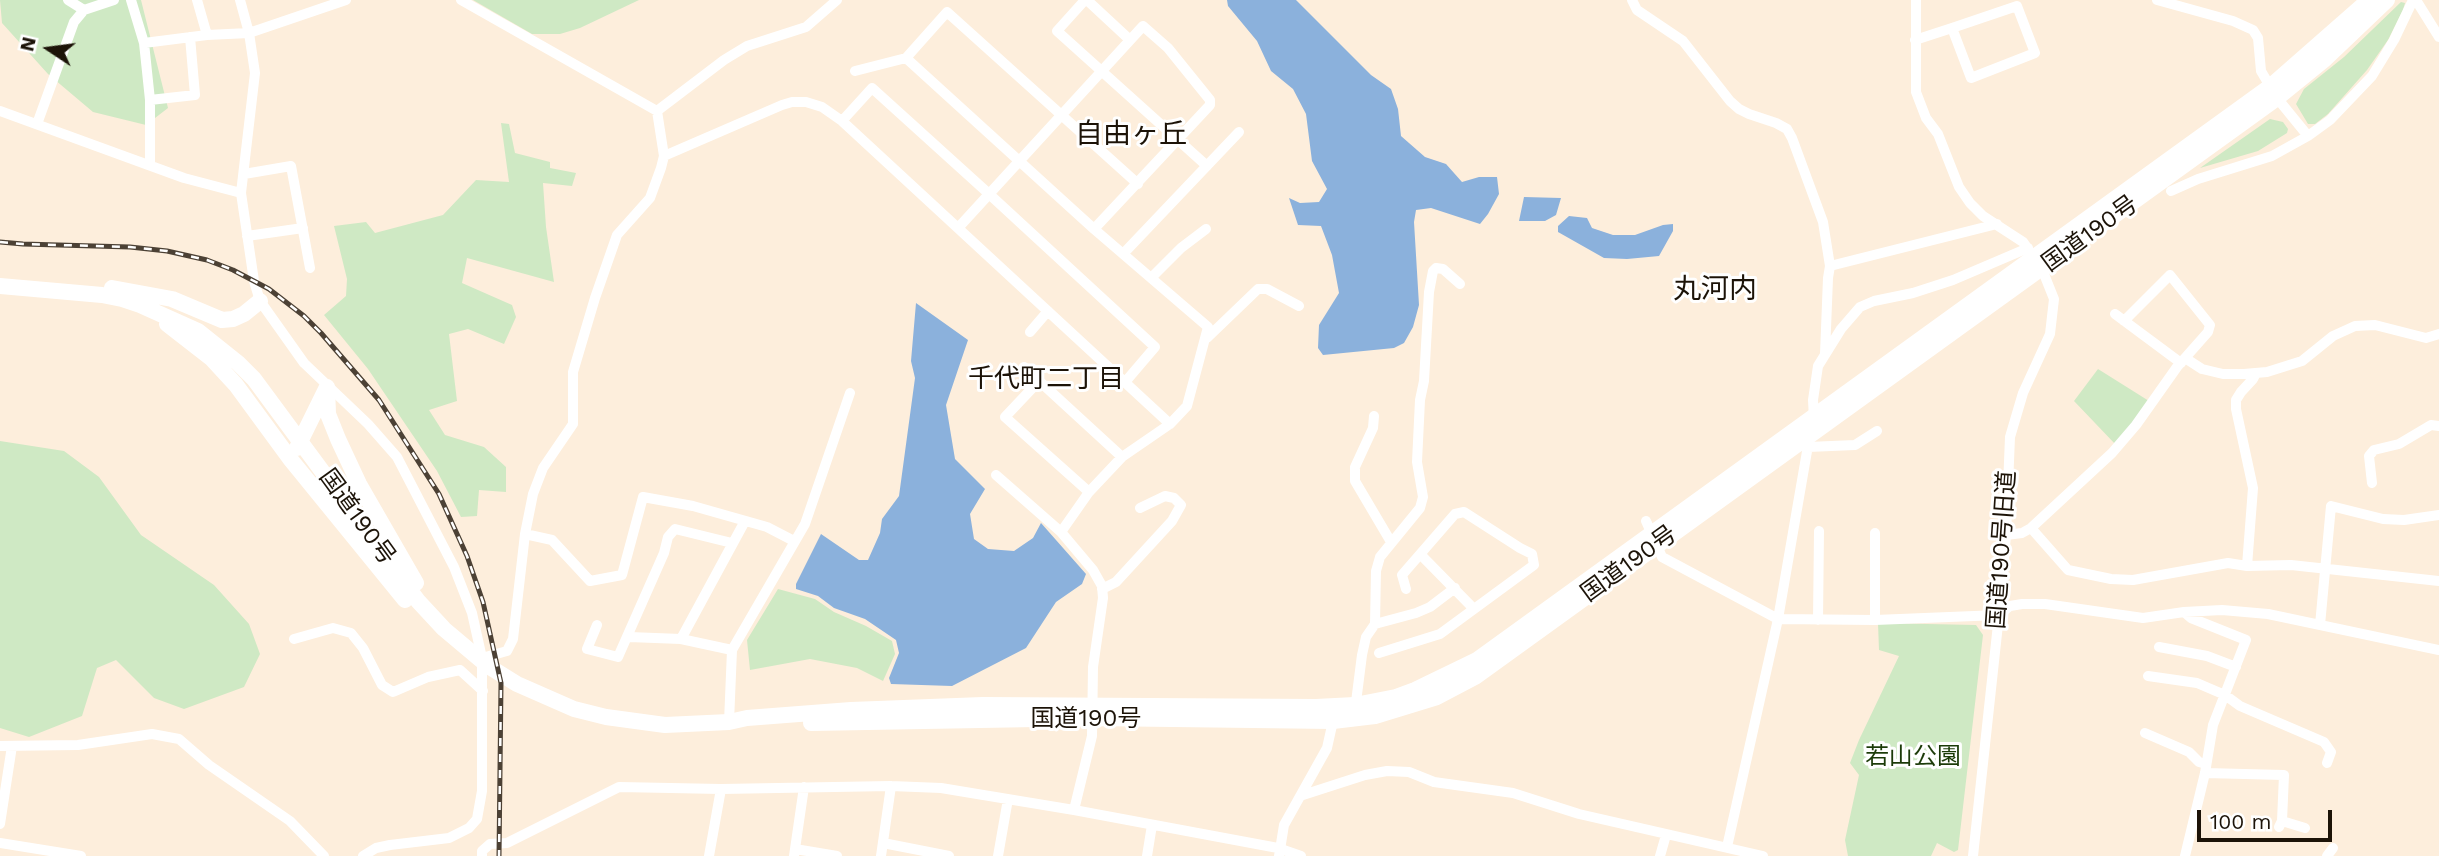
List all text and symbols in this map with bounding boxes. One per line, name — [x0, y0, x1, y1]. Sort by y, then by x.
north arrow — [14, 14, 84, 84]
text: N — [15, 35, 41, 54]
district label: 自由ヶ丘 — [1075, 118, 1187, 152]
street label: 国道190号 — [2037, 190, 2143, 278]
district label: 丸河内 — [1673, 273, 1757, 307]
district label: 千代町二丁目 — [968, 363, 1124, 395]
street label: 国道190号 — [313, 464, 401, 570]
street label: 国道190号旧道 — [1982, 470, 2022, 630]
street label: 国道190号 — [1576, 520, 1682, 608]
street label: 国道190号 — [1030, 705, 1142, 733]
park label: 若山公園 — [1865, 743, 1961, 771]
scale bar — [2201, 796, 2336, 840]
text: 100 m — [2210, 809, 2272, 834]

